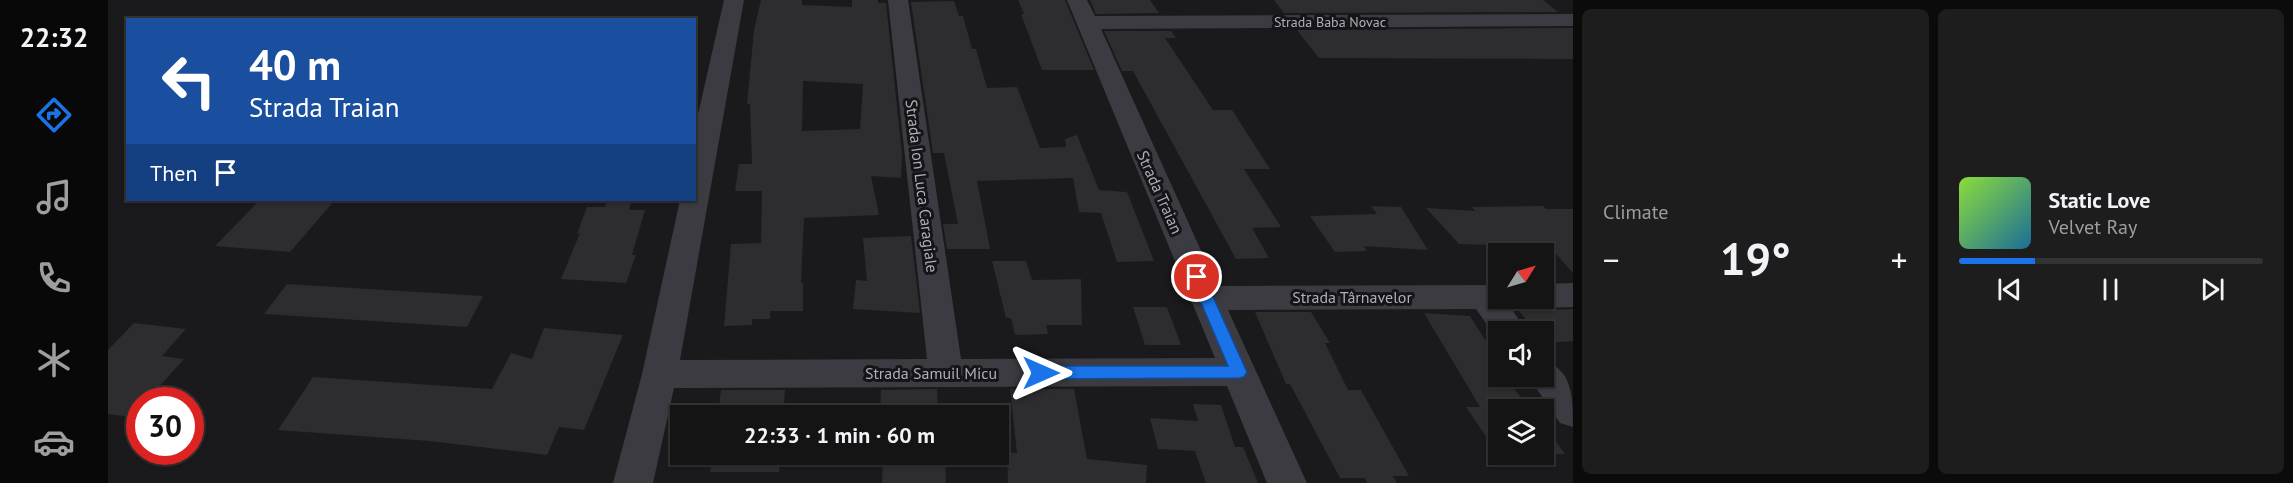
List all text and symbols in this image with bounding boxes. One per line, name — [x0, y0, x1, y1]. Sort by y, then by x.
street label: Strada Baba Novac — [1274, 13, 1386, 31]
text: 22:32 — [20, 20, 88, 54]
text: 40 m — [249, 37, 341, 92]
icon: left — [150, 42, 228, 120]
text: Strada Traian — [249, 90, 399, 124]
icon: directions — [33, 94, 75, 136]
street label: Strada Ion Luca Caragiale — [901, 98, 943, 274]
street label: Strada Traian — [1133, 147, 1187, 237]
icon: arrive — [209, 156, 242, 189]
text: Then — [150, 159, 197, 187]
icon: music — [33, 176, 75, 218]
text: Static Love — [2049, 186, 2151, 214]
text: Climate — [1603, 199, 1669, 225]
text: Velvet Ray — [2049, 214, 2137, 240]
text: 19° — [1720, 229, 1791, 287]
text: − — [1603, 238, 1620, 281]
text: + — [1891, 238, 1907, 281]
north arrow — [1488, 243, 1554, 309]
map controls — [1488, 243, 1554, 465]
pin — [1171, 251, 1222, 302]
icon: phone — [33, 257, 75, 299]
icon: arrive — [1180, 260, 1213, 293]
icon: previous — [1993, 273, 2026, 306]
icon: pause — [2094, 273, 2127, 306]
icon: next — [2196, 273, 2229, 306]
street label: Strada Târnavelor — [1292, 287, 1412, 307]
button: sound — [1488, 321, 1554, 387]
icon: climate — [33, 339, 75, 381]
position arrow — [1009, 341, 1073, 405]
street label: Strada Samuil Micu — [865, 363, 997, 383]
speed limit sign: 30 — [126, 387, 204, 465]
button: layers — [1488, 399, 1554, 465]
icon: car — [33, 421, 75, 463]
text: 22:33 · 1 min · 60 m — [744, 421, 935, 449]

